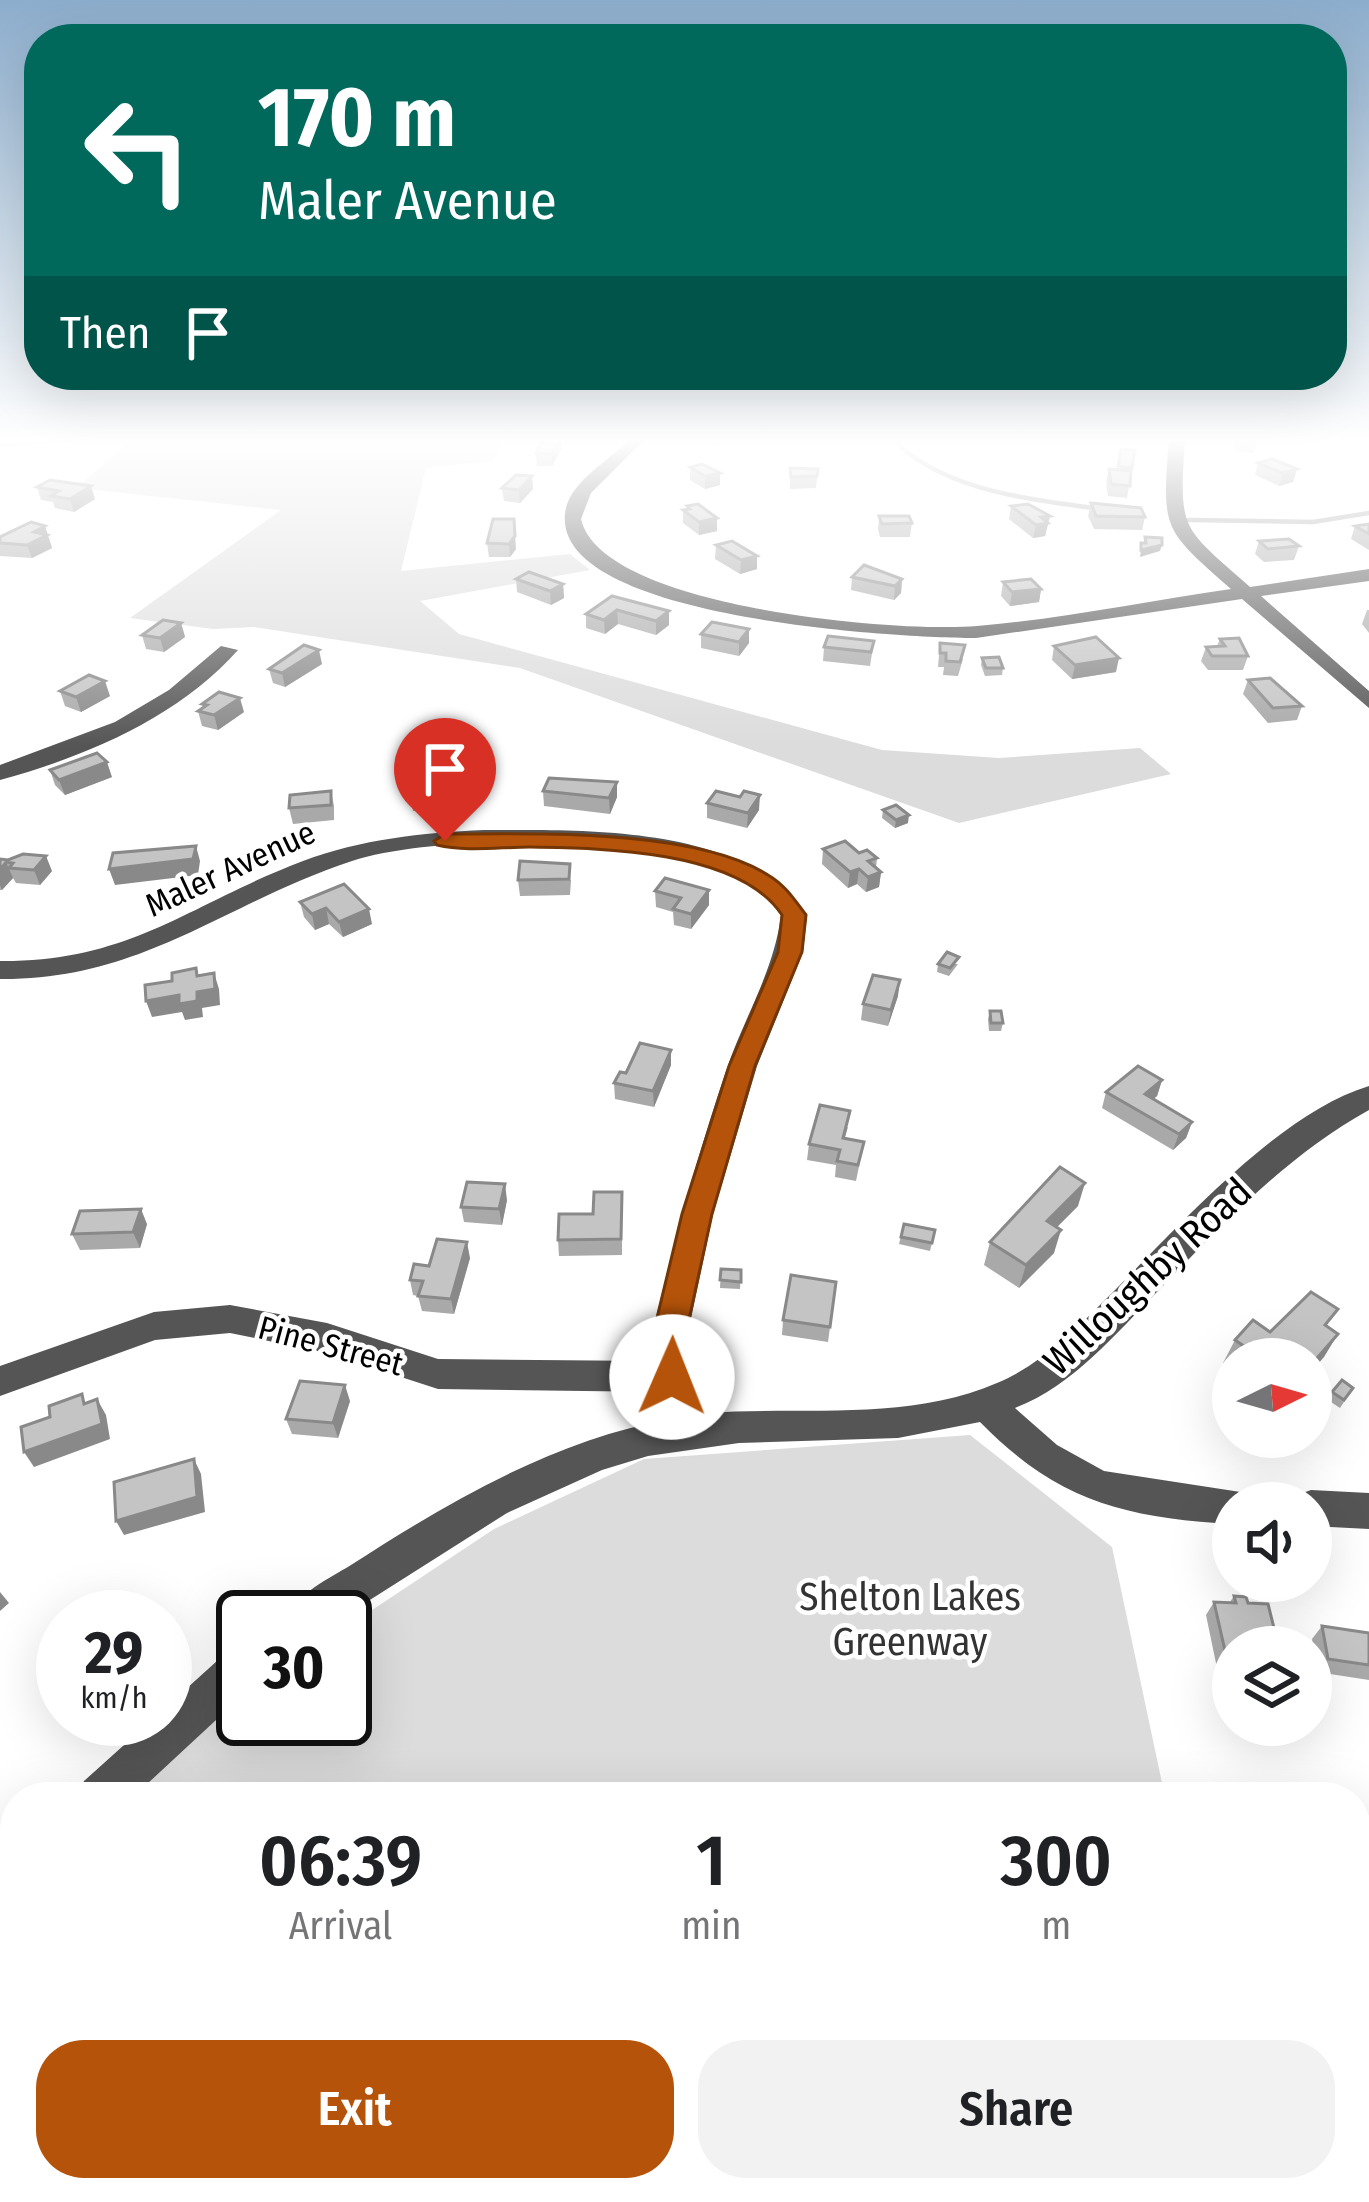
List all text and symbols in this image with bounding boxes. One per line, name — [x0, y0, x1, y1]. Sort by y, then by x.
text: 170 m — [258, 67, 456, 168]
icon: left — [60, 72, 216, 228]
text: Maler Avenue — [258, 169, 557, 233]
icon: arrive — [175, 300, 241, 366]
text: Then — [60, 306, 151, 360]
pin — [394, 718, 496, 841]
icon: arrive — [412, 736, 478, 802]
street label: Maler Avenue — [139, 812, 322, 926]
street label: Willoughby Road — [1034, 1169, 1261, 1385]
street label: Pine Street — [254, 1307, 408, 1385]
position arrow — [609, 1314, 735, 1440]
north arrow — [1212, 1338, 1332, 1458]
map controls — [1212, 1338, 1332, 1746]
button: sound — [1212, 1482, 1332, 1602]
park label: Shelton Lakes Greenway — [799, 1574, 1021, 1665]
speed limit sign: 30 — [216, 1590, 372, 1746]
text: 29 — [85, 1617, 143, 1689]
button: layers — [1212, 1626, 1332, 1746]
text: km/h — [81, 1680, 147, 1716]
text: 06:39 — [259, 1818, 422, 1904]
text: 1 — [696, 1818, 726, 1904]
text: 300 — [1001, 1818, 1112, 1904]
text: Arrival — [289, 1903, 392, 1949]
text: min — [681, 1903, 742, 1949]
text: m — [1041, 1903, 1071, 1949]
button: Exit — [36, 2040, 674, 2178]
button: Share — [698, 2040, 1335, 2178]

